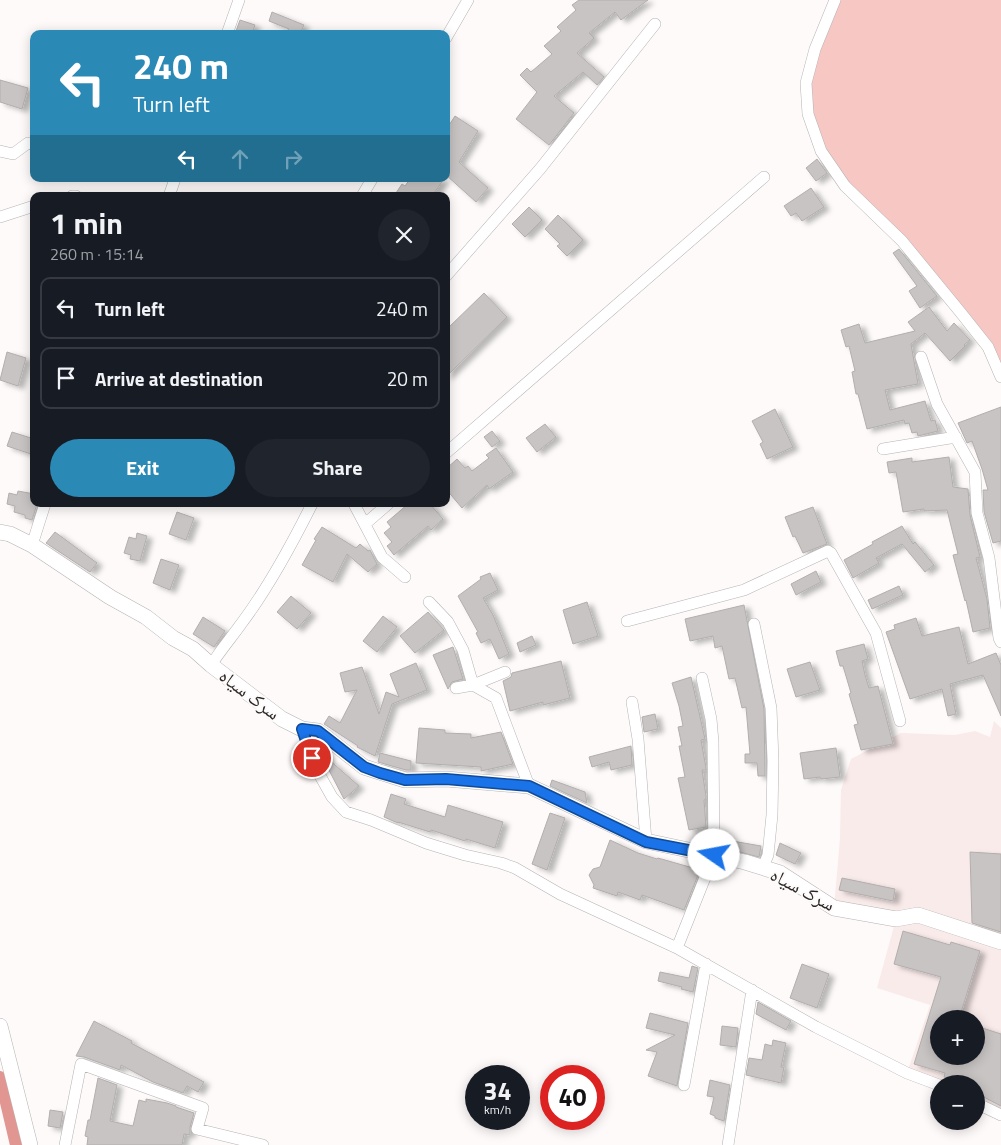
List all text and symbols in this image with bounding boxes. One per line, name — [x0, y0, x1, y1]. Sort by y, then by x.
text: 240 m — [133, 39, 229, 93]
icon: left — [50, 50, 115, 115]
text: Turn left — [133, 87, 210, 121]
icon: left — [173, 145, 201, 173]
icon: ahead — [226, 145, 254, 173]
icon: right — [279, 145, 307, 173]
text: 1 min — [50, 200, 123, 246]
button: close — [378, 209, 430, 261]
text: 260 m · 15:14 — [50, 242, 144, 266]
icon: left — [52, 294, 80, 322]
text: Turn left — [95, 294, 165, 323]
text: 240 m — [376, 294, 428, 323]
icon: arrive — [52, 364, 80, 392]
text: Arrive at destination — [95, 364, 263, 393]
text: 20 m — [387, 364, 428, 393]
button: Exit — [50, 439, 235, 497]
button: Share — [245, 439, 430, 497]
street label: سرک سیاه — [214, 661, 287, 726]
pin — [291, 737, 333, 779]
icon: arrive — [298, 744, 326, 772]
position arrow — [687, 828, 739, 880]
street label: سرک سیاه — [766, 859, 841, 918]
map controls — [930, 1010, 985, 1130]
button: + — [930, 1010, 985, 1065]
speed limit sign: 40 — [540, 1065, 605, 1130]
text: 34 — [483, 1072, 512, 1110]
button: − — [930, 1075, 985, 1130]
text: km/h — [484, 1100, 511, 1119]

